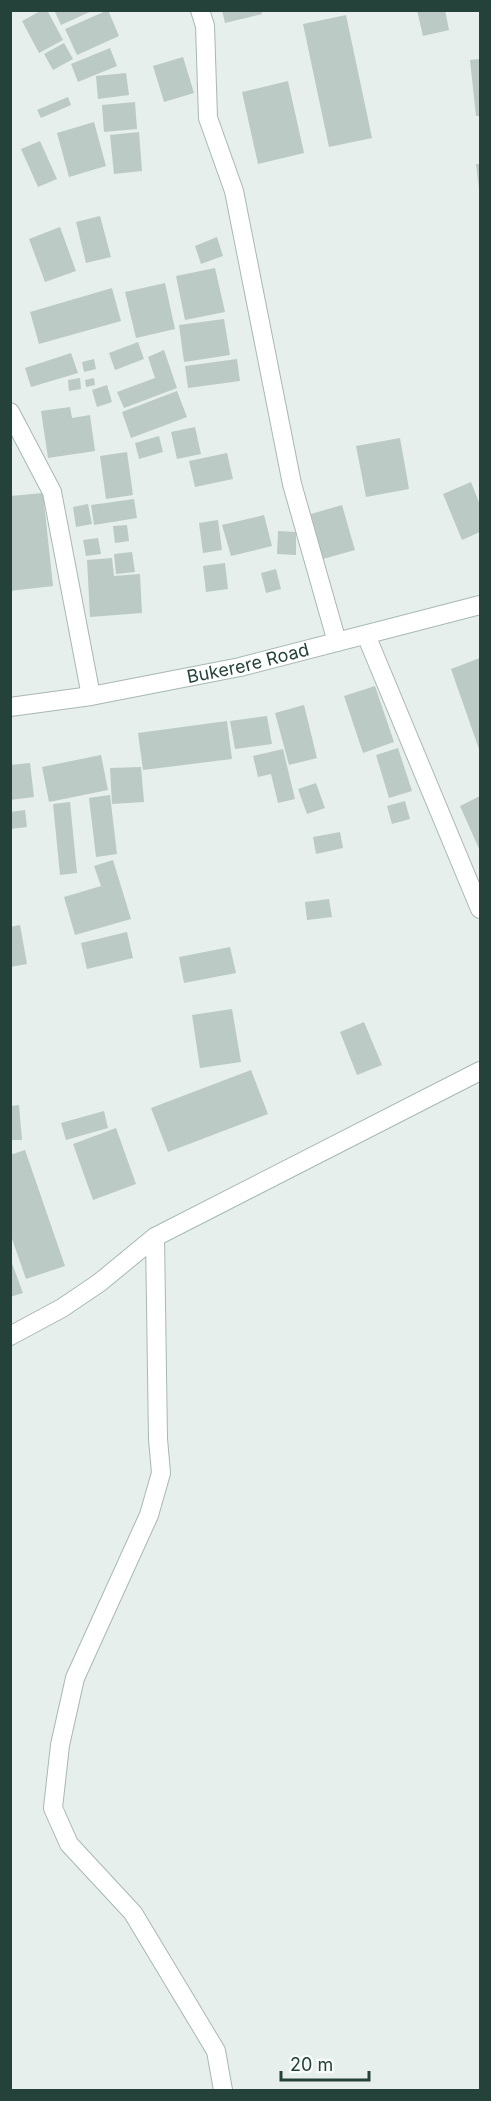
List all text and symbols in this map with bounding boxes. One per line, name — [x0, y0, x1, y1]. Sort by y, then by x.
street label: Bukerere Road — [185, 639, 311, 687]
scale bar — [281, 2044, 370, 2082]
text: 20 m — [290, 2054, 333, 2075]

